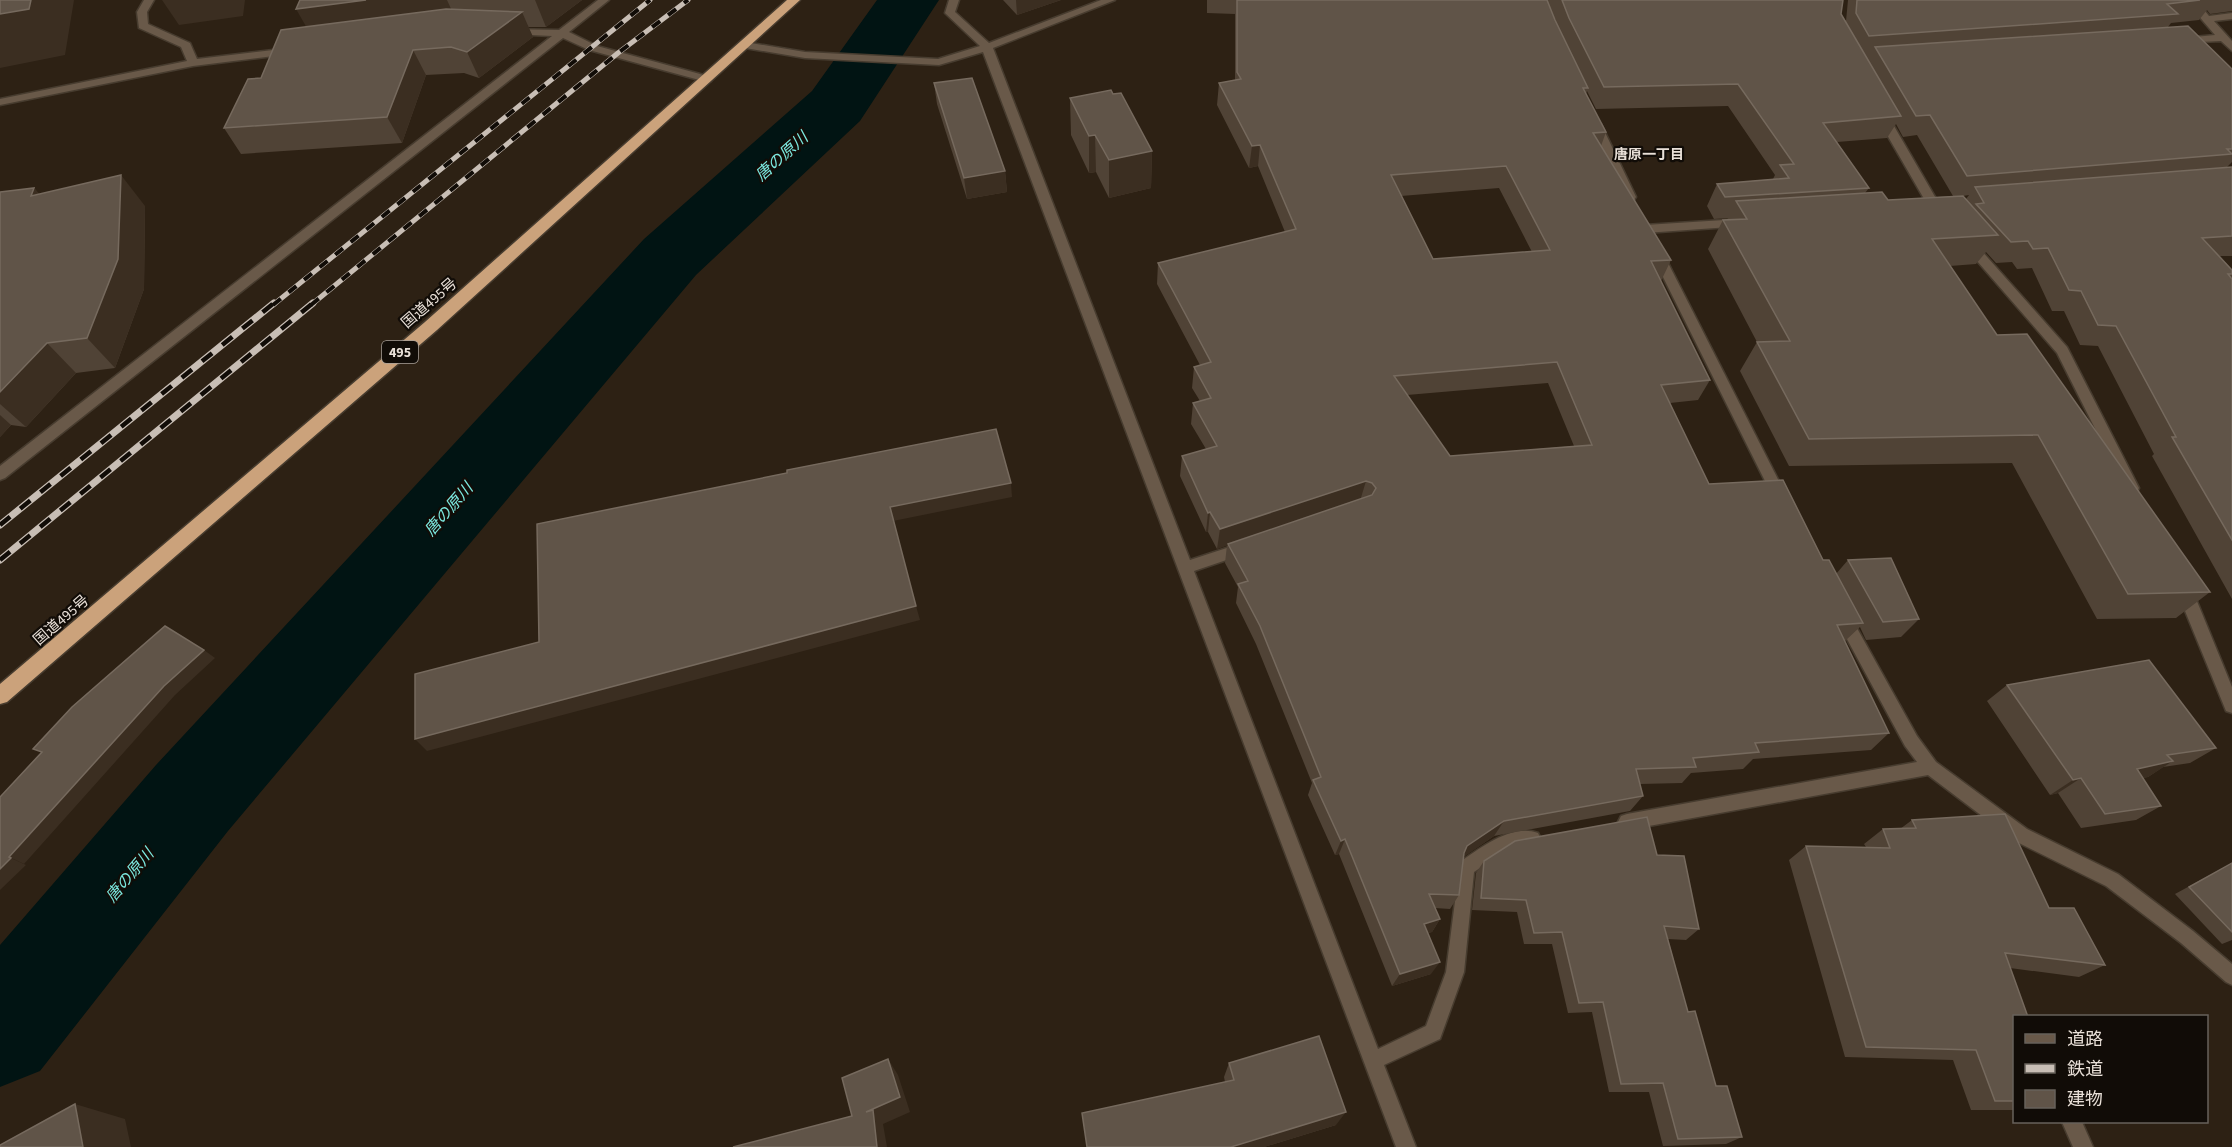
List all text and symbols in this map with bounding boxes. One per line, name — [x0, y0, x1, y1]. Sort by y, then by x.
water label: 唐の原川 — [751, 126, 814, 186]
district label: 唐原一丁目 — [1614, 145, 1684, 165]
street label: 国道495号 — [397, 273, 462, 333]
road number: 495 — [382, 341, 418, 363]
water label: 唐の原川 — [419, 477, 479, 541]
street label: 国道495号 — [29, 590, 94, 650]
water label: 唐の原川 — [101, 843, 160, 907]
legend — [2013, 1015, 2208, 1123]
text: 道路 — [2067, 1027, 2103, 1052]
text: 鉄道 — [2067, 1057, 2103, 1082]
text: 建物 — [2067, 1087, 2103, 1112]

